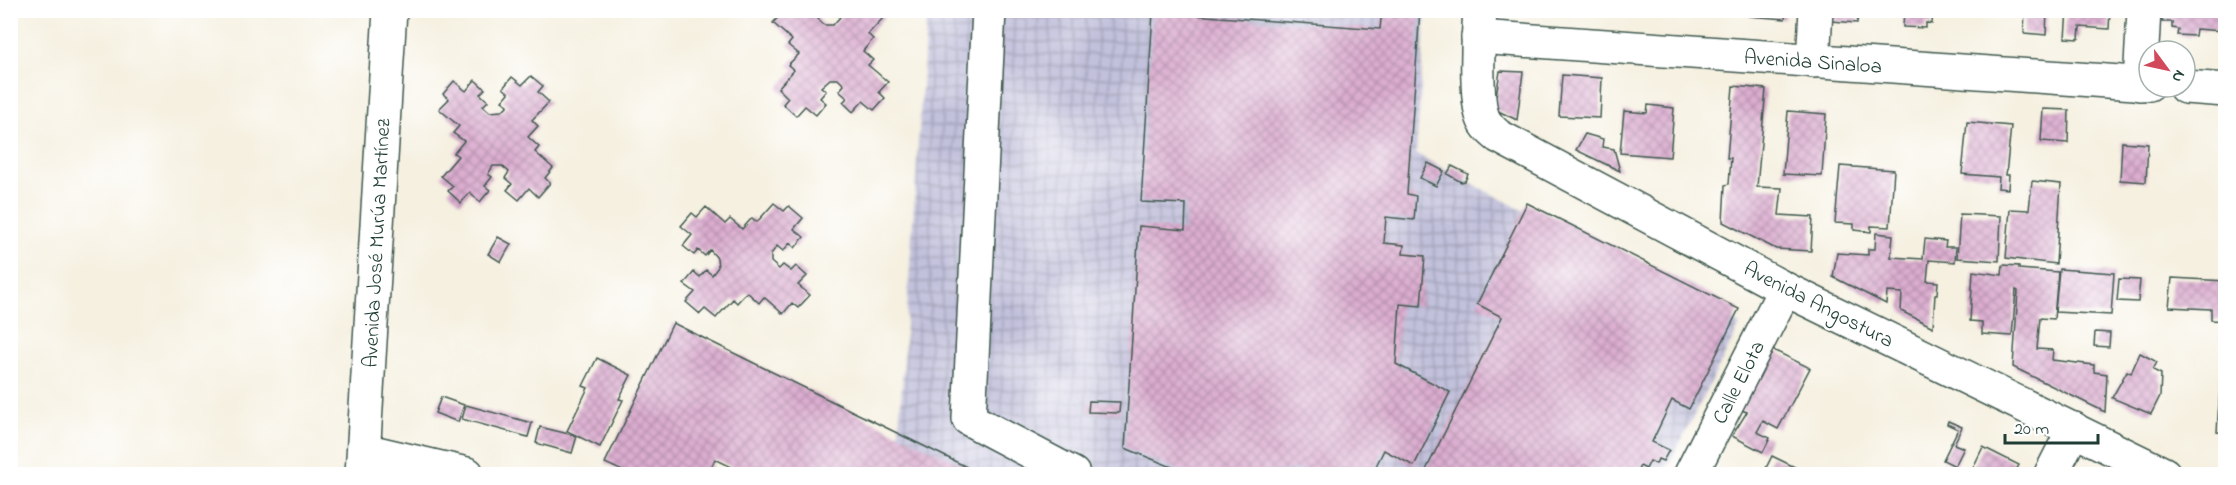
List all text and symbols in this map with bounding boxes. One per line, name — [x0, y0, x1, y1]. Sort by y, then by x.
north arrow — [2137, 39, 2197, 99]
street label: Avenida Sinaloa — [1743, 43, 1883, 83]
text: N — [2165, 65, 2191, 87]
street label: Avenida José Murúa Martínez — [356, 117, 400, 369]
street label: Avenida Angostura — [1737, 255, 1898, 358]
street label: Calle Elota — [1706, 336, 1774, 430]
scale bar — [2005, 407, 2098, 445]
text: 20 m — [2014, 417, 2049, 443]

